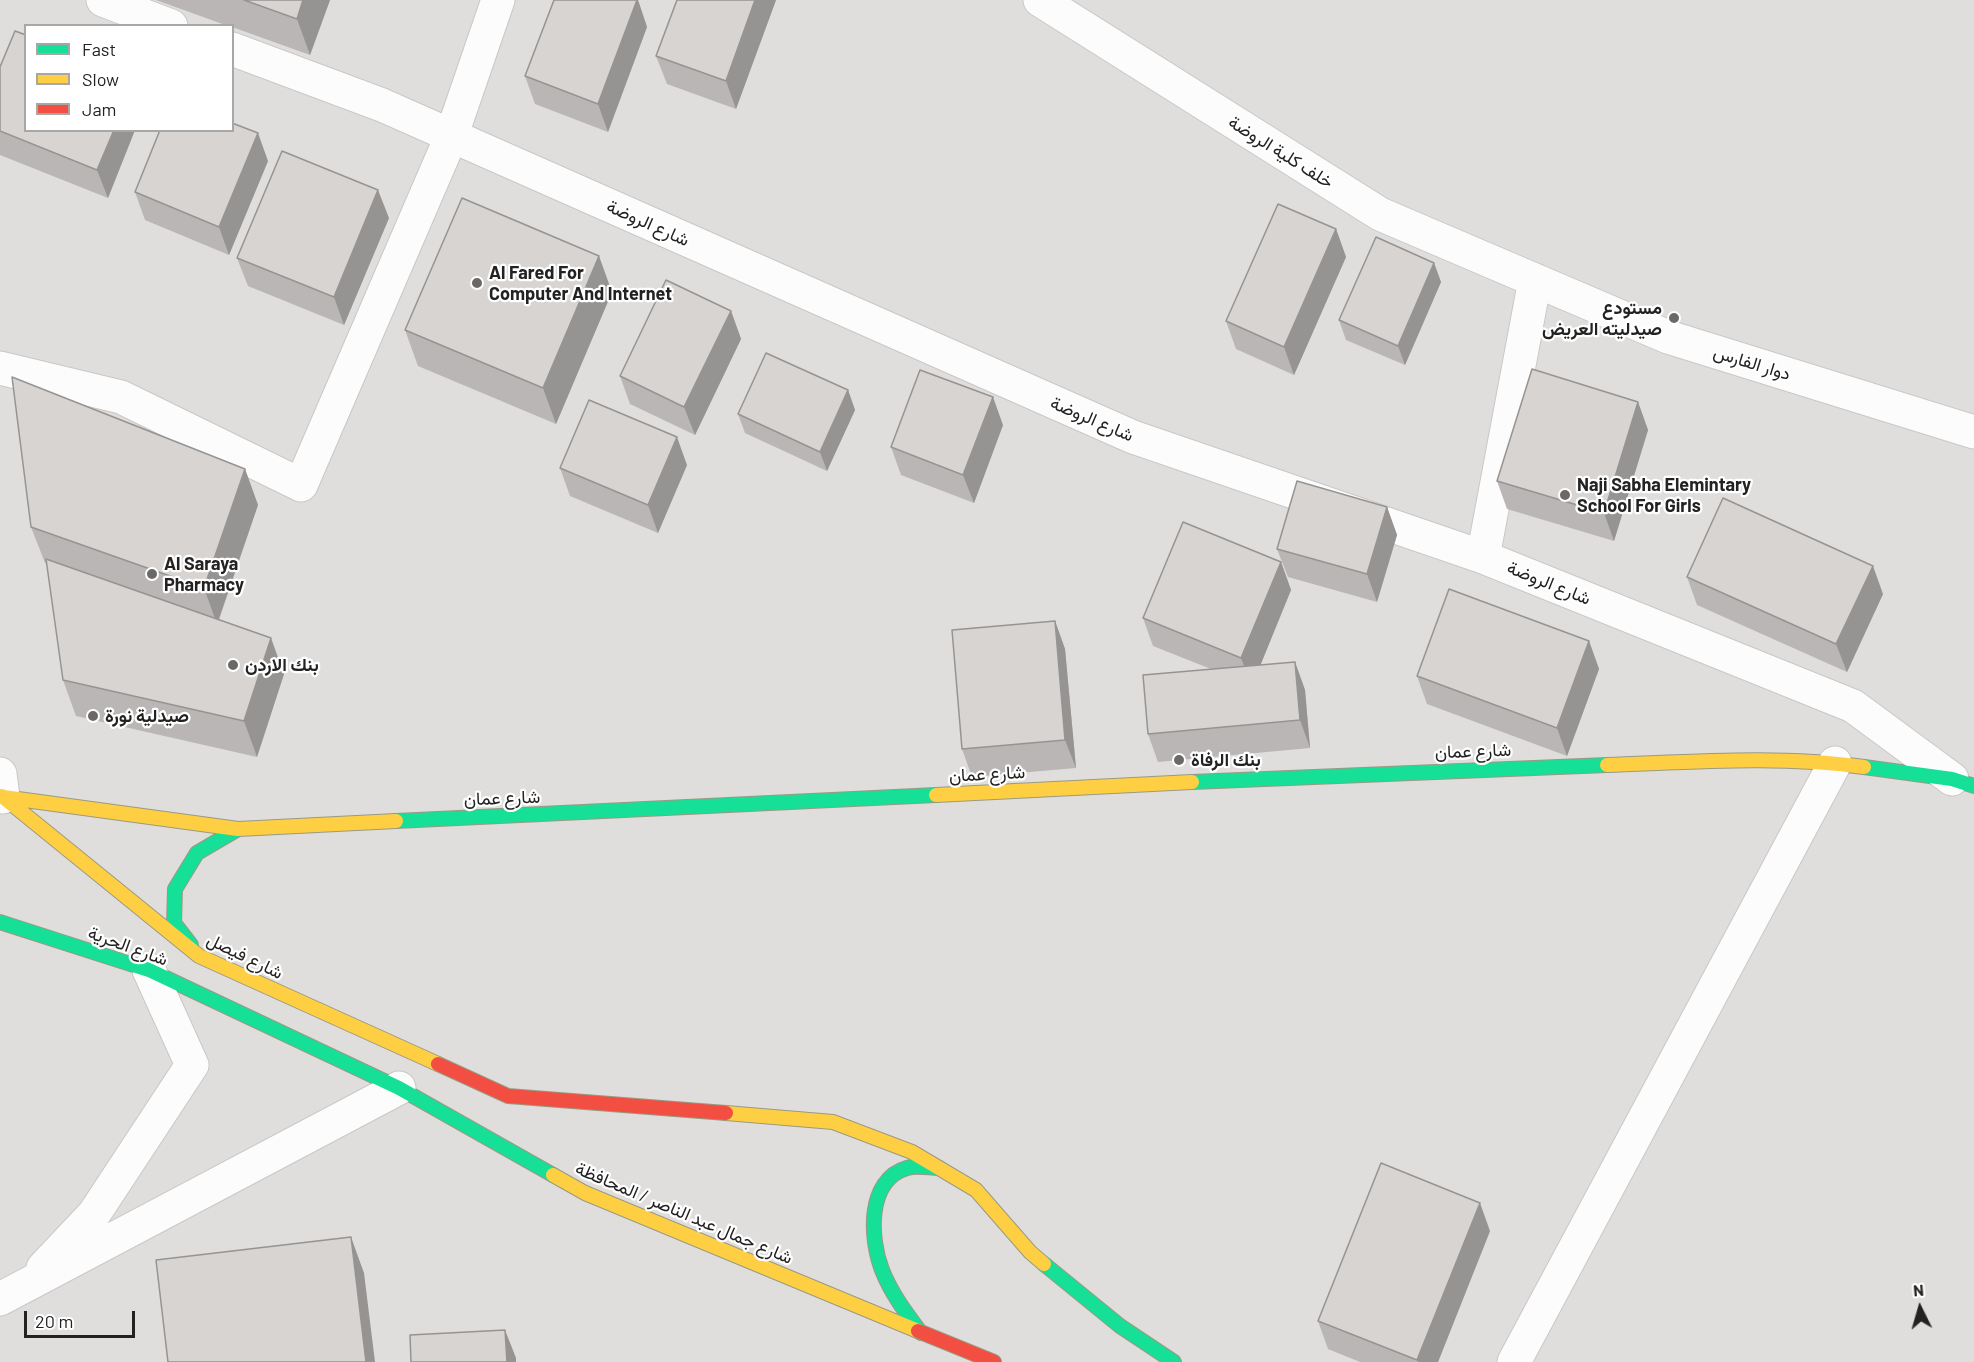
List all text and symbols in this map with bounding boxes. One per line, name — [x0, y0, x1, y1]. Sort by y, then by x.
legend — [24, 24, 234, 132]
text: Fast — [82, 38, 116, 60]
text: Slow — [82, 68, 119, 90]
text: Jam — [82, 98, 116, 120]
street label: خلف كلية الروضة — [1225, 111, 1337, 193]
street label: شارع الروضة — [603, 195, 693, 251]
place label: Al Fared For Computer And Internet — [489, 262, 672, 304]
marker: Al Fared For Computer And Internet — [470, 276, 484, 290]
place label: مستودع صيدليته العريض — [1542, 297, 1662, 340]
marker: مستودع صيدليته العريض — [1667, 311, 1681, 325]
street label: دوار الفارس — [1711, 341, 1793, 385]
street label: شارع الروضة — [1047, 392, 1137, 446]
place label: Naji Sabha Elemintary School For Girls — [1577, 474, 1751, 516]
marker: Naji Sabha Elemintary School For Girls — [1558, 488, 1572, 502]
place label: Al Saraya Pharmacy — [164, 553, 244, 596]
street label: شارع الروضة — [1504, 556, 1594, 610]
marker: Al Saraya Pharmacy — [145, 567, 159, 581]
place label: بنك الاردن — [245, 654, 319, 676]
marker: بنك الاردن — [226, 658, 240, 672]
place label: صيدلية نورة — [105, 705, 189, 727]
marker: صيدلية نورة — [86, 709, 100, 723]
street label: شارع عمان — [1434, 739, 1512, 763]
place label: بنك الرفاة — [1191, 749, 1261, 771]
marker: بنك الرفاة — [1172, 753, 1186, 767]
street label: شارع عمان — [948, 761, 1026, 787]
street label: شارع عمان — [463, 786, 541, 810]
street label: شارع الحرية — [85, 922, 171, 970]
street label: شارع فيصل — [203, 928, 287, 984]
street label: شارع جمال عبد الناصر / المحافظة — [572, 1157, 796, 1269]
north arrow — [1890, 1278, 1950, 1338]
text: N — [1912, 1280, 1925, 1299]
scale bar — [27, 1299, 138, 1337]
text: 20 m — [35, 1310, 73, 1332]

